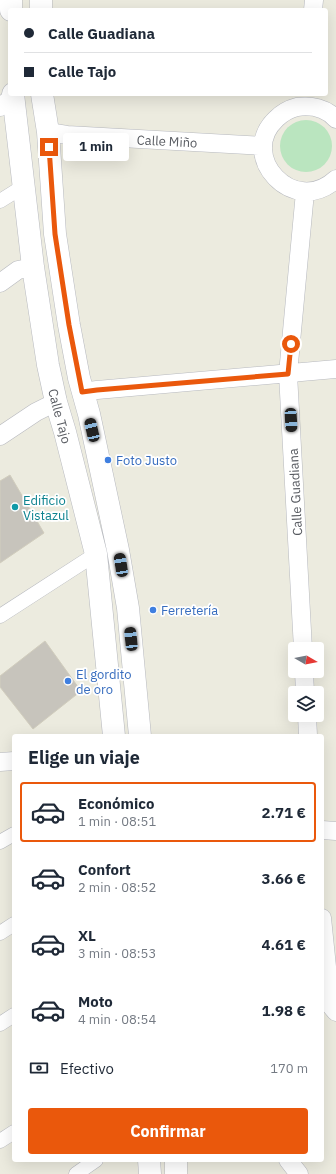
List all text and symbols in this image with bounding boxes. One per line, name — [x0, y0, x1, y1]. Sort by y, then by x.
text: Calle Guadiana — [48, 24, 155, 43]
text: Calle Tajo — [48, 62, 116, 81]
street label: Calle Miño — [136, 131, 198, 152]
callout: 1 min — [63, 133, 129, 161]
route end — [40, 138, 58, 156]
text: 1 min — [79, 138, 113, 155]
route start — [282, 335, 300, 353]
street label: Calle Tajo — [44, 387, 75, 445]
car — [284, 408, 298, 432]
car — [83, 417, 101, 443]
street label: Calle Guadiana — [285, 448, 306, 536]
place label: Foto Justo — [116, 452, 177, 469]
marker: Foto Justo — [103, 455, 113, 465]
place label: Edificio Vistazul — [23, 492, 69, 524]
marker: Edificio Vistazul — [10, 502, 20, 512]
car — [113, 552, 129, 578]
place label: Ferretería — [161, 602, 218, 619]
marker: Ferretería — [148, 605, 158, 615]
car — [124, 626, 138, 652]
north arrow — [288, 642, 324, 678]
map controls — [288, 642, 324, 722]
place label: El gordito de oro — [76, 666, 132, 698]
marker: El gordito de oro — [63, 676, 73, 686]
button: layers — [288, 686, 324, 722]
text: Elige un viaje — [28, 746, 140, 769]
icon: car — [30, 794, 66, 830]
text: Económico — [78, 794, 154, 813]
text: 2.71 € — [261, 803, 306, 822]
text: 1 min · 08:51 — [78, 813, 156, 830]
icon: car — [30, 860, 66, 896]
text: Confort — [78, 860, 131, 879]
text: 3.66 € — [261, 869, 306, 888]
text: 2 min · 08:52 — [78, 879, 156, 896]
icon: car — [30, 926, 66, 962]
text: XL — [78, 926, 96, 945]
text: 4.61 € — [261, 935, 306, 954]
text: 3 min · 08:53 — [78, 945, 156, 962]
icon: car — [30, 992, 66, 1028]
text: Moto — [78, 992, 113, 1011]
text: 1.98 € — [261, 1001, 306, 1020]
text: 4 min · 08:54 — [78, 1011, 156, 1028]
icon: cash — [28, 1057, 50, 1079]
text: Efectivo — [60, 1059, 114, 1078]
text: 170 m — [270, 1060, 308, 1077]
button: Confirmar — [28, 1108, 308, 1154]

